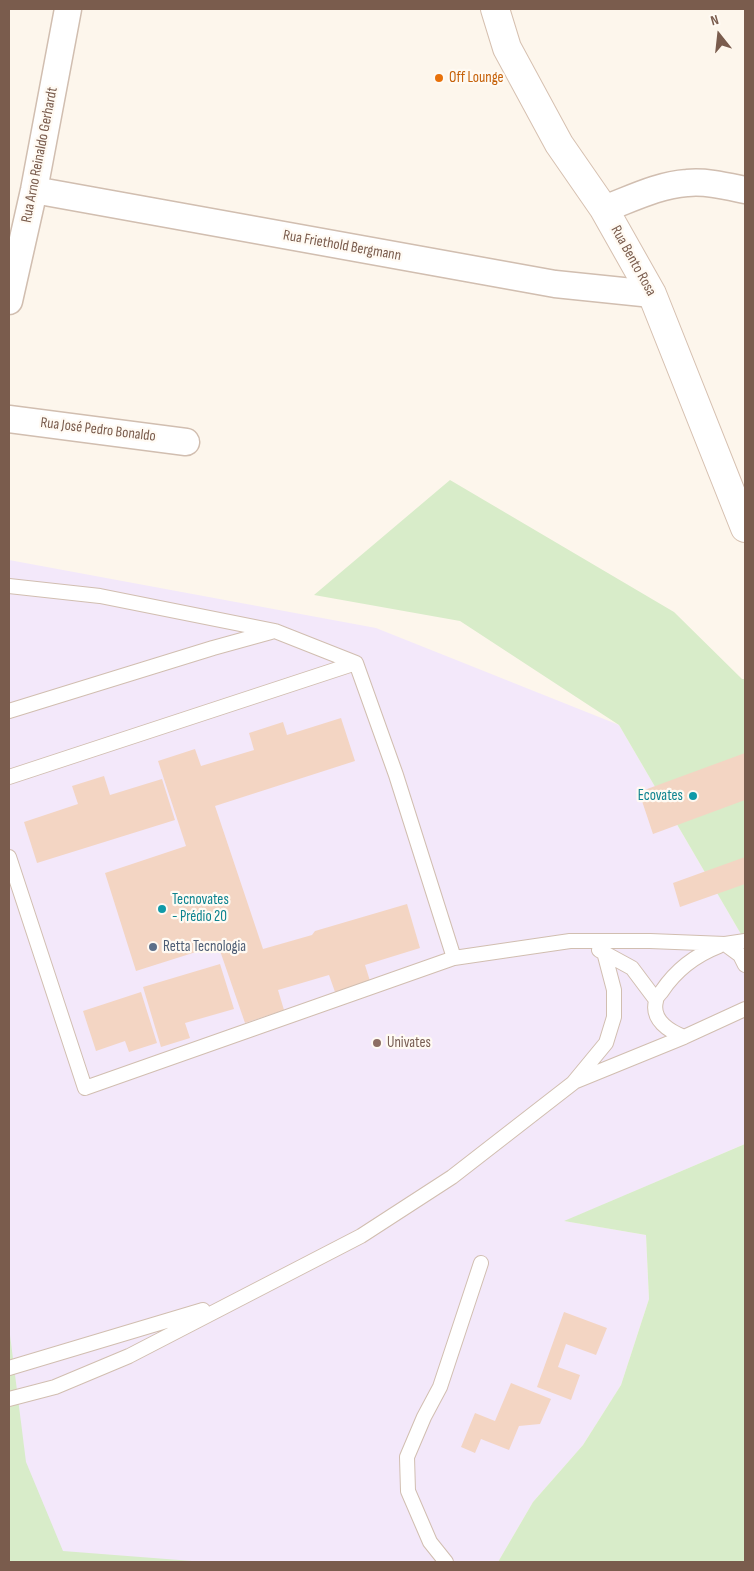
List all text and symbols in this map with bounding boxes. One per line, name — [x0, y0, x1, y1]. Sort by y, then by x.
north arrow — [694, 10, 744, 60]
text: N — [709, 11, 721, 29]
place label: Off Lounge — [449, 69, 504, 87]
marker: Off Lounge — [433, 72, 445, 84]
street label: Rua Arno Reinaldo Gerhardt — [18, 86, 62, 224]
street label: Rua Bento Rosa — [606, 223, 660, 299]
street label: Rua Friethold Bergmann — [282, 227, 402, 265]
street label: Rua José Pedro Bonaldo — [39, 414, 157, 446]
place label: Ecovates — [638, 787, 683, 805]
marker: Ecovates — [687, 790, 699, 802]
place label: Tecnovates - Prédio 20 — [172, 891, 229, 926]
marker: Tecnovates - Prédio 20 — [156, 903, 168, 915]
place label: Retta Tecnologia — [163, 938, 246, 956]
marker: Retta Tecnologia — [147, 941, 159, 953]
place label: Univates — [387, 1034, 431, 1052]
marker: Univates — [371, 1037, 383, 1049]

